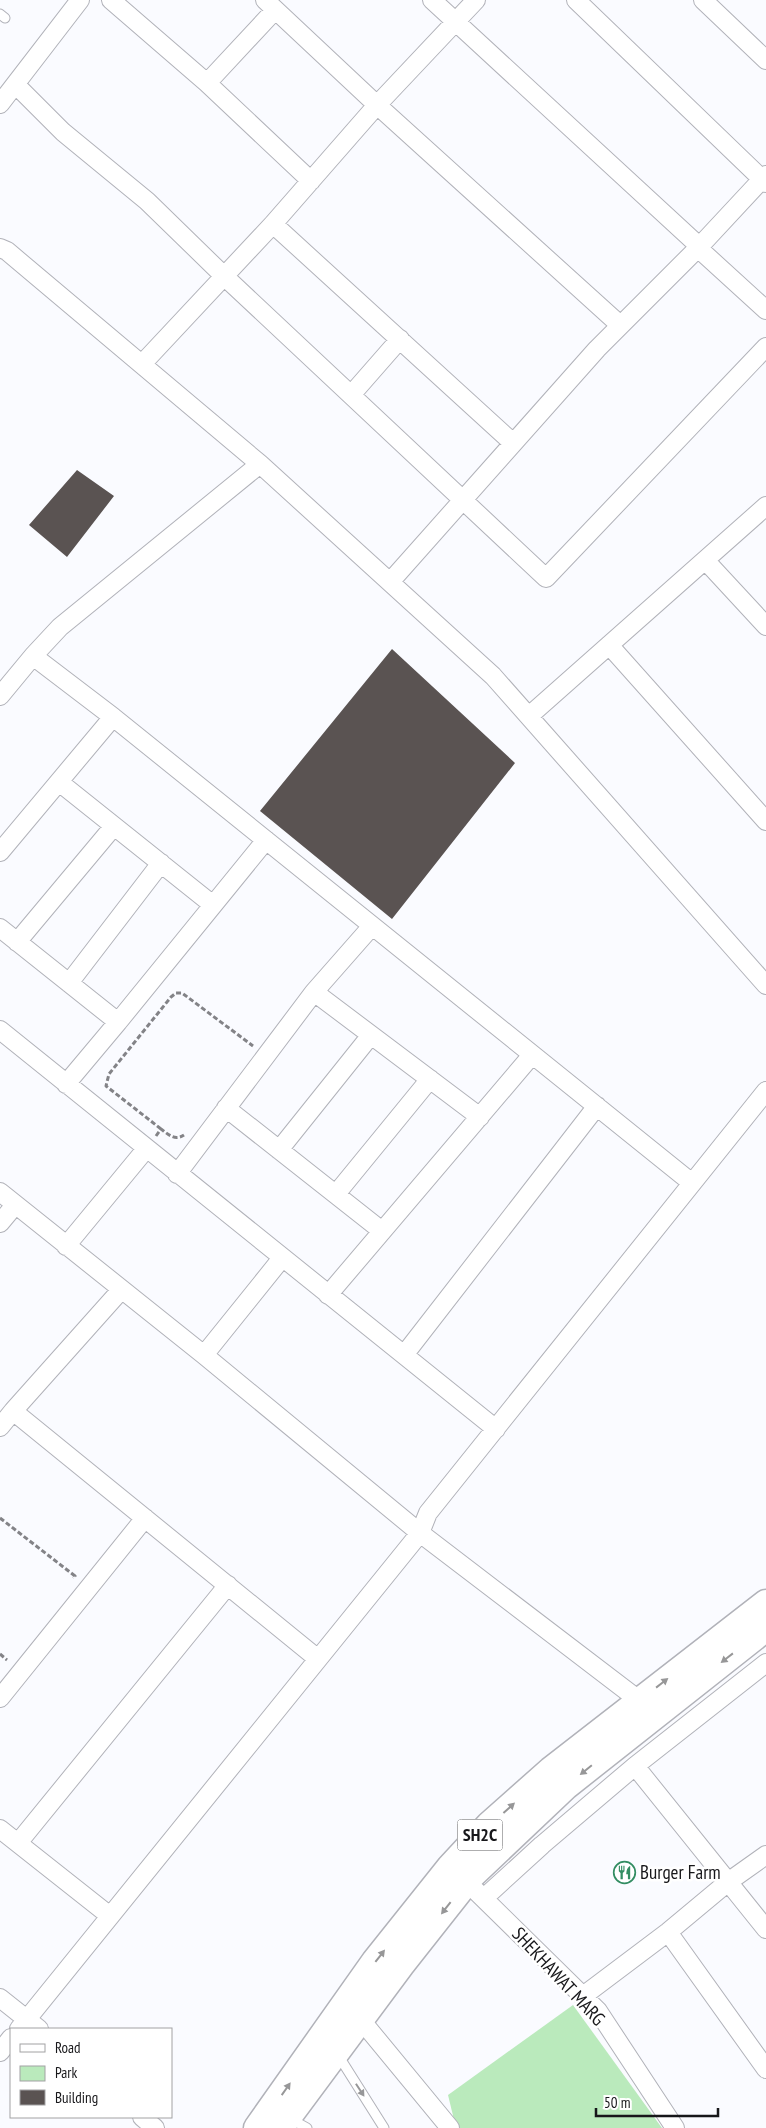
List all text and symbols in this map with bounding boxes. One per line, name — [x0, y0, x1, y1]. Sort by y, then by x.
one-way arrow — [721, 1653, 734, 1663]
one-way arrow — [656, 1678, 669, 1689]
one-way arrow — [580, 1764, 593, 1775]
one-way arrow — [503, 1802, 516, 1813]
road number: SH2C — [458, 1820, 502, 1850]
restaurant icon: Burger Farm — [612, 1860, 636, 1884]
place label: Burger Farm — [640, 1860, 721, 1884]
one-way arrow — [441, 1901, 451, 1915]
street label: SHEKHAWAT MARG — [507, 1922, 611, 2030]
one-way arrow — [374, 1950, 385, 1963]
legend — [10, 2028, 172, 2118]
text: Road — [55, 2038, 81, 2057]
text: Park — [55, 2063, 77, 2082]
one-way arrow — [281, 2082, 291, 2096]
one-way arrow — [355, 2084, 365, 2097]
scale bar — [596, 2086, 718, 2118]
text: Building — [55, 2088, 98, 2107]
text: 50 m — [604, 2093, 630, 2112]

